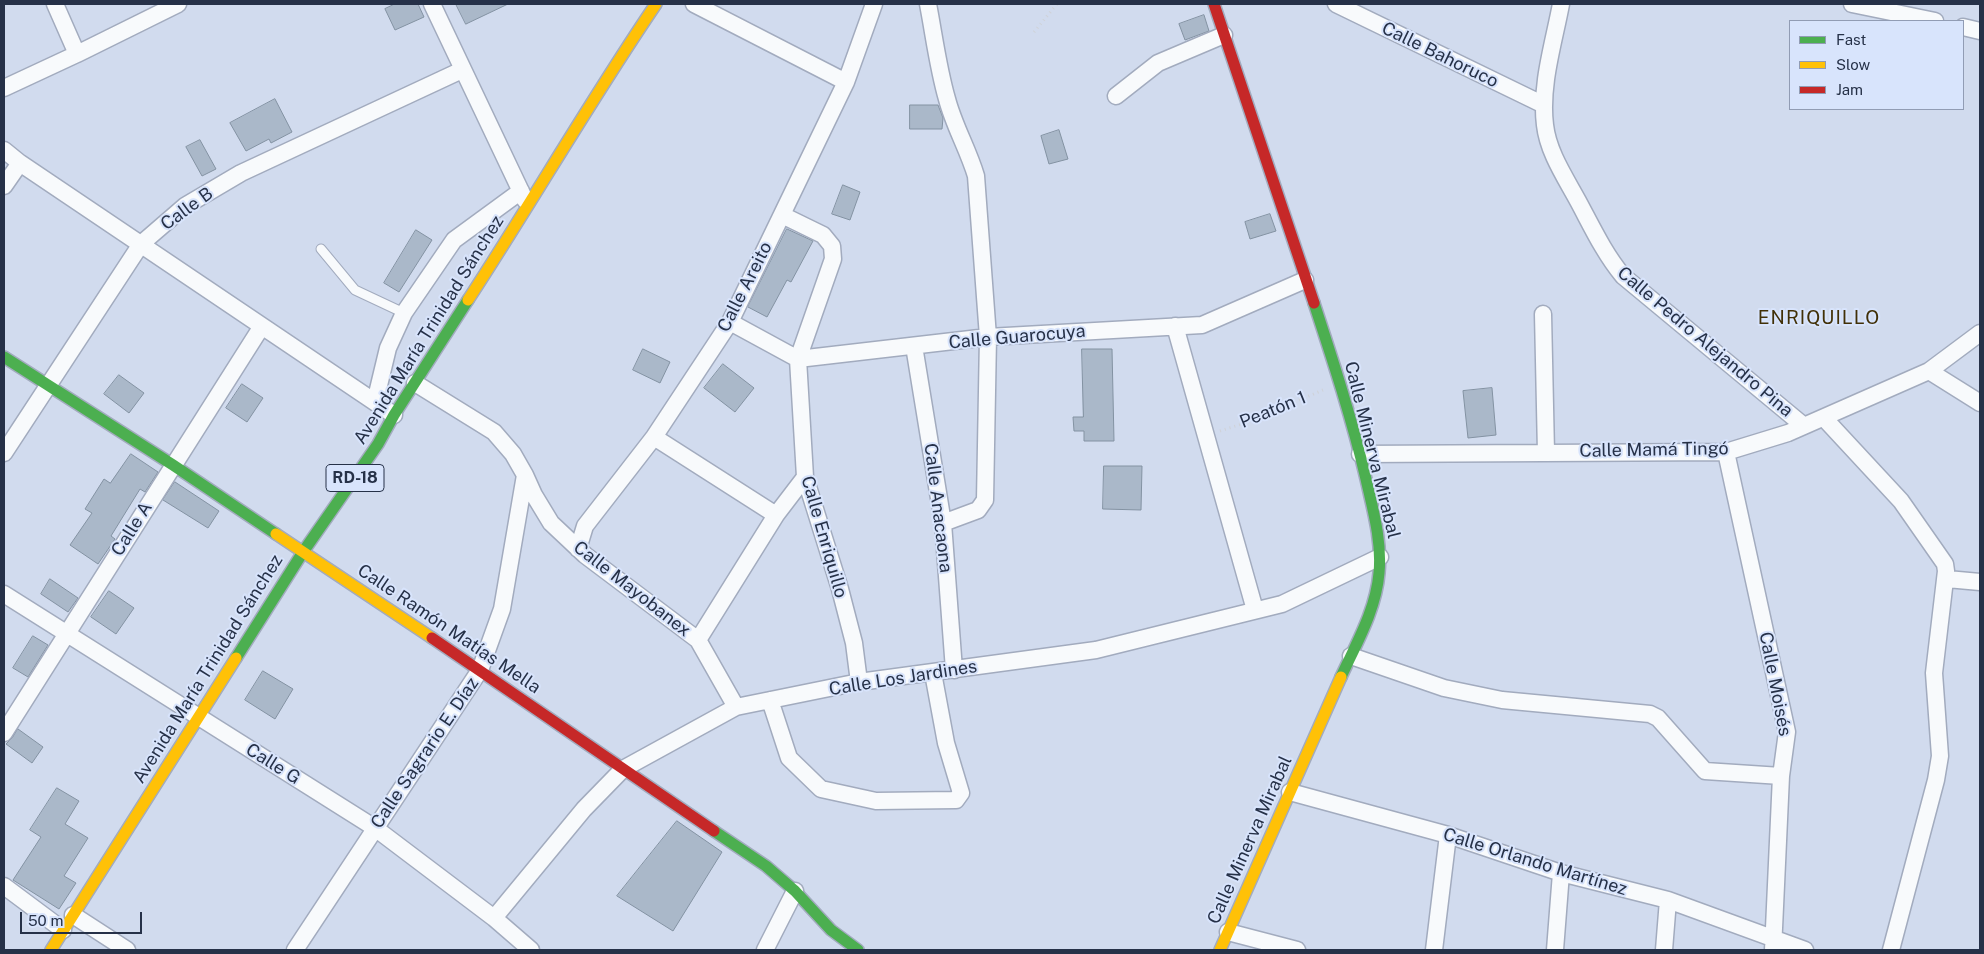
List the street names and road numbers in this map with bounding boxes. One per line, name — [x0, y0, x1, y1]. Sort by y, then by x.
street label: Calle Bahoruco — [1378, 17, 1502, 93]
street label: Calle B — [157, 183, 217, 235]
street label: Avenida María Trinidad Sánchez — [349, 212, 509, 448]
street label: Calle Areito — [713, 238, 777, 336]
street label: Calle Pedro Alejandro Pina — [1613, 262, 1797, 422]
street label: Calle Guarocuya — [948, 320, 1086, 354]
street label: Calle Minerva Mirabal — [1340, 359, 1404, 541]
street label: Peatón 1 — [1237, 387, 1309, 433]
street label: Calle Mamá Tingó — [1579, 438, 1729, 462]
street label: Calle Anacaona — [919, 442, 957, 574]
road number: RD-18 — [326, 464, 384, 492]
street label: Calle Enriquillo — [796, 473, 852, 601]
street label: Calle A — [107, 498, 157, 560]
street label: Calle Mayobanex — [569, 537, 695, 641]
street label: Avenida María Trinidad Sánchez — [128, 551, 288, 787]
street label: Calle Ramón Matías Mella — [353, 560, 545, 698]
street label: Calle Moisés — [1754, 630, 1796, 738]
street label: Calle Los Jardines — [827, 656, 979, 700]
street label: Calle Sagrario E. Díaz — [366, 673, 484, 833]
street label: Calle G — [242, 739, 304, 789]
street label: Calle Minerva Mirabal — [1203, 753, 1297, 927]
street label: Calle Orlando Martínez — [1440, 824, 1630, 900]

